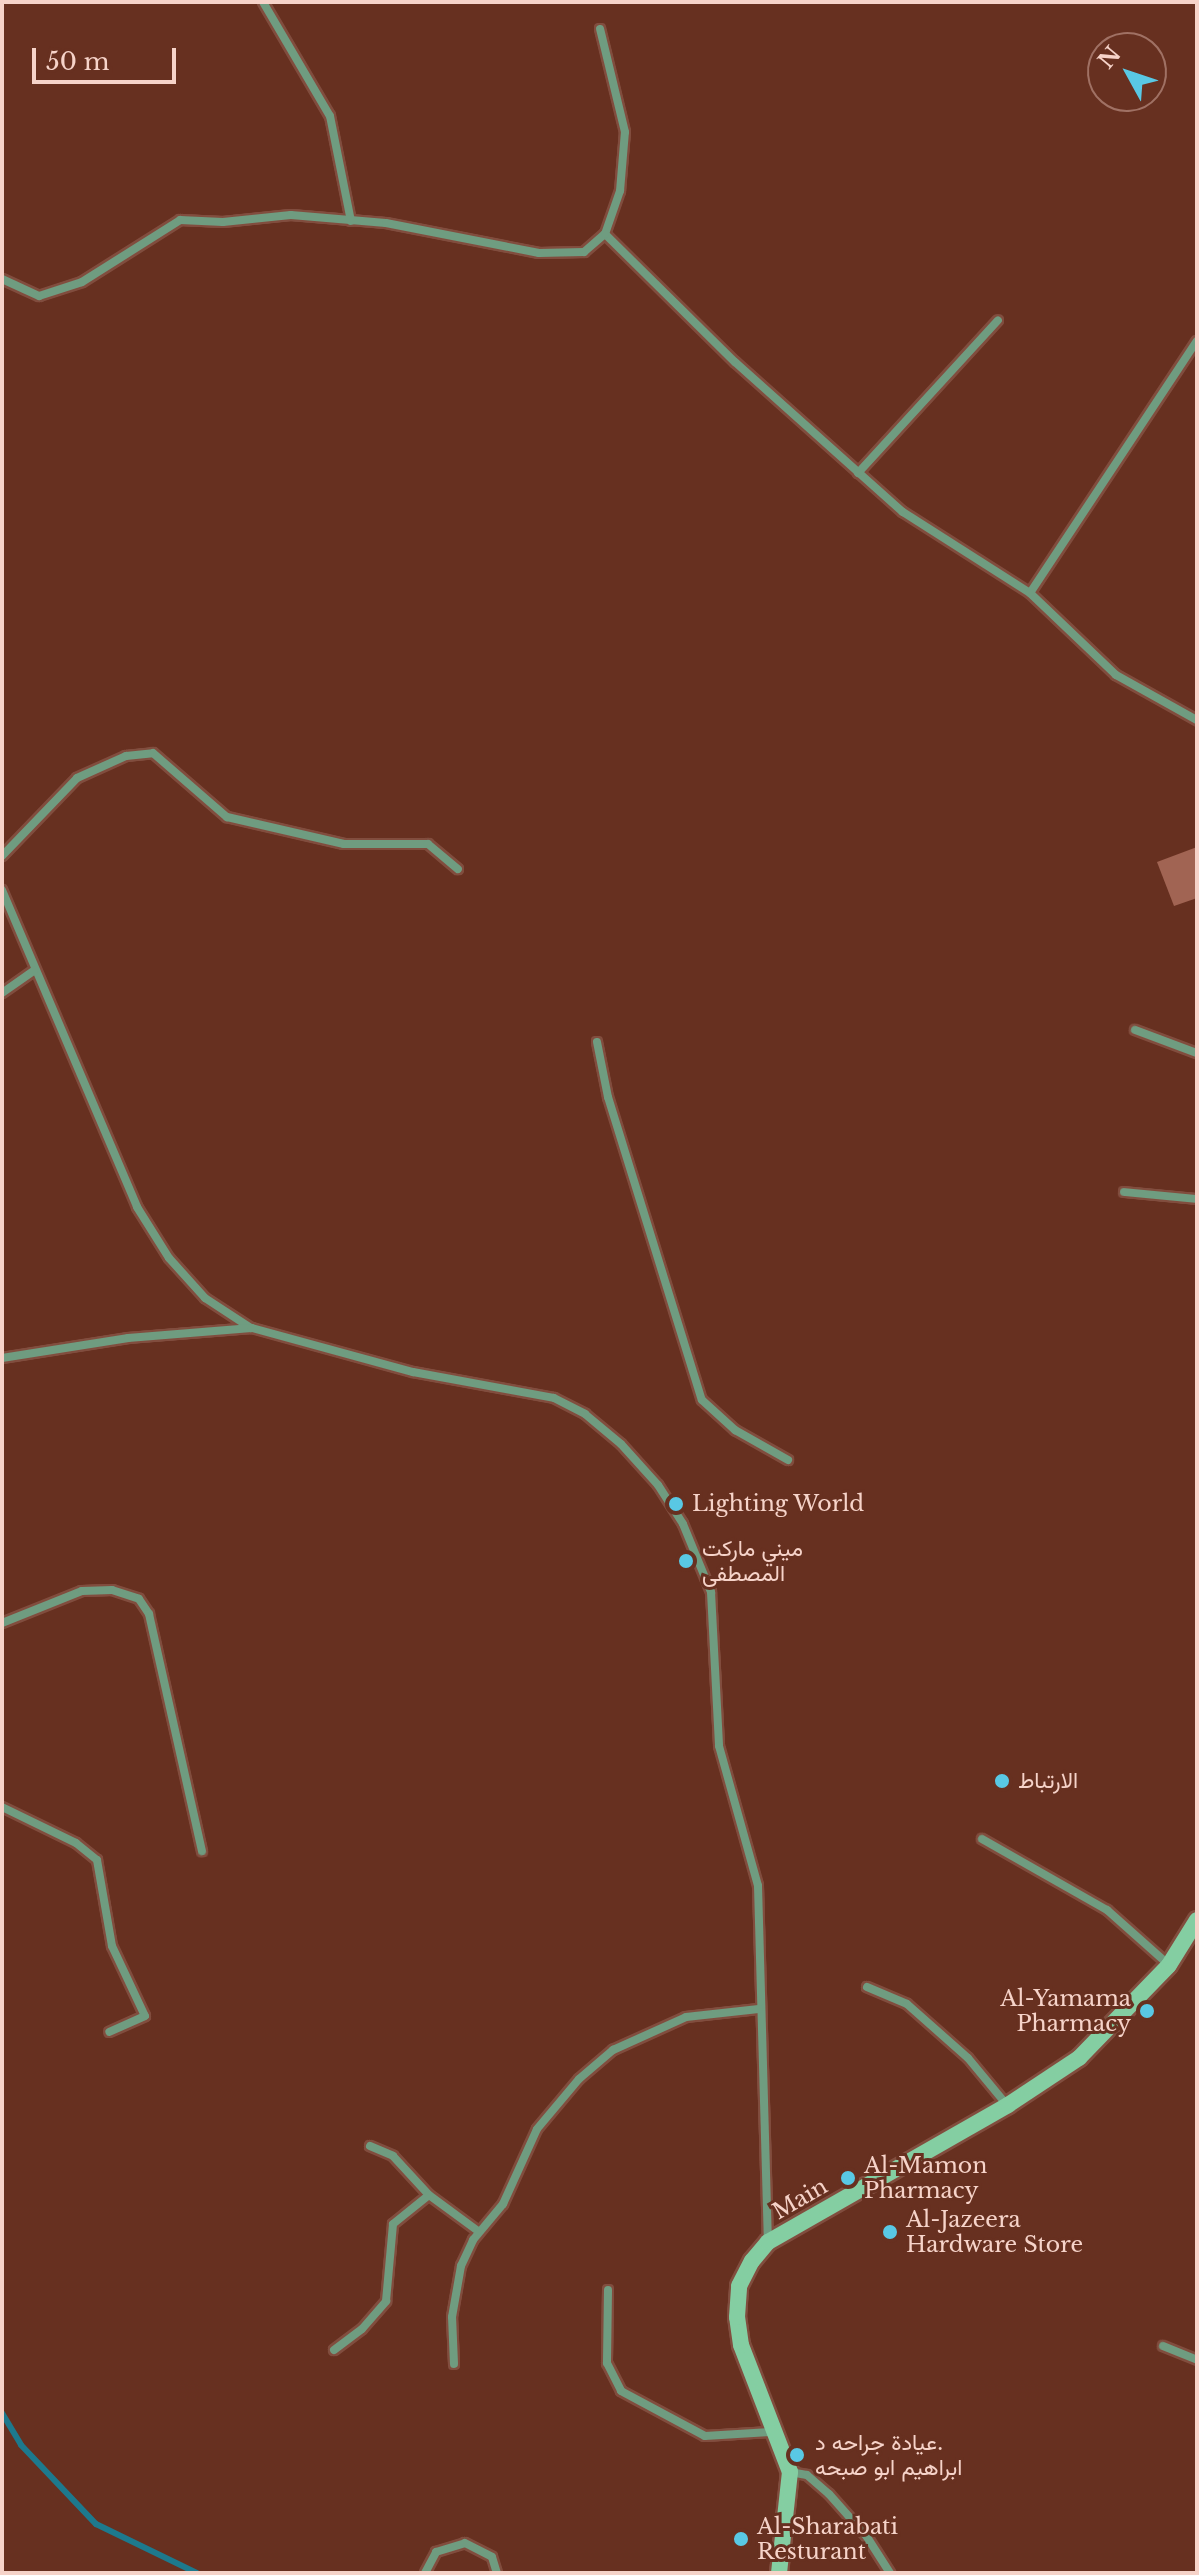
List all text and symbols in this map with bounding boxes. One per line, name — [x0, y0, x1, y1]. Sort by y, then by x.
scale bar — [36, 32, 180, 82]
north arrow — [1087, 32, 1167, 112]
text: N — [1093, 41, 1127, 74]
text: 50 m — [46, 47, 109, 76]
place label: Lighting World — [692, 1491, 865, 1517]
marker: Lighting World — [667, 1495, 685, 1513]
place label: ميني ماركت المصطفى — [702, 1535, 803, 1586]
marker: ميني ماركت المصطفى — [677, 1552, 695, 1570]
place label: الارتباط — [1018, 1768, 1078, 1794]
marker: الارتباط — [993, 1772, 1011, 1790]
place label: Al-Yamama Pharmacy — [1000, 1985, 1131, 2036]
marker: Al-Yamama Pharmacy — [1138, 2002, 1156, 2020]
place label: Al-Mamon Pharmacy — [864, 2152, 987, 2204]
marker: Al-Mamon Pharmacy — [839, 2169, 857, 2187]
street label: Main — [768, 2173, 832, 2225]
place label: Al-Jazeera Hardware Store — [906, 2206, 1083, 2258]
marker: Al-Jazeera Hardware Store — [881, 2223, 899, 2241]
place label: عيادة جراحه د. ابراهيم ابو صبحه — [815, 2429, 962, 2480]
marker: عيادة جراحه د. ابراهيم ابو صبحه — [786, 2444, 808, 2466]
place label: Al-Sharabati Resturant — [757, 2513, 898, 2564]
marker: Al-Sharabati Resturant — [732, 2530, 750, 2548]

